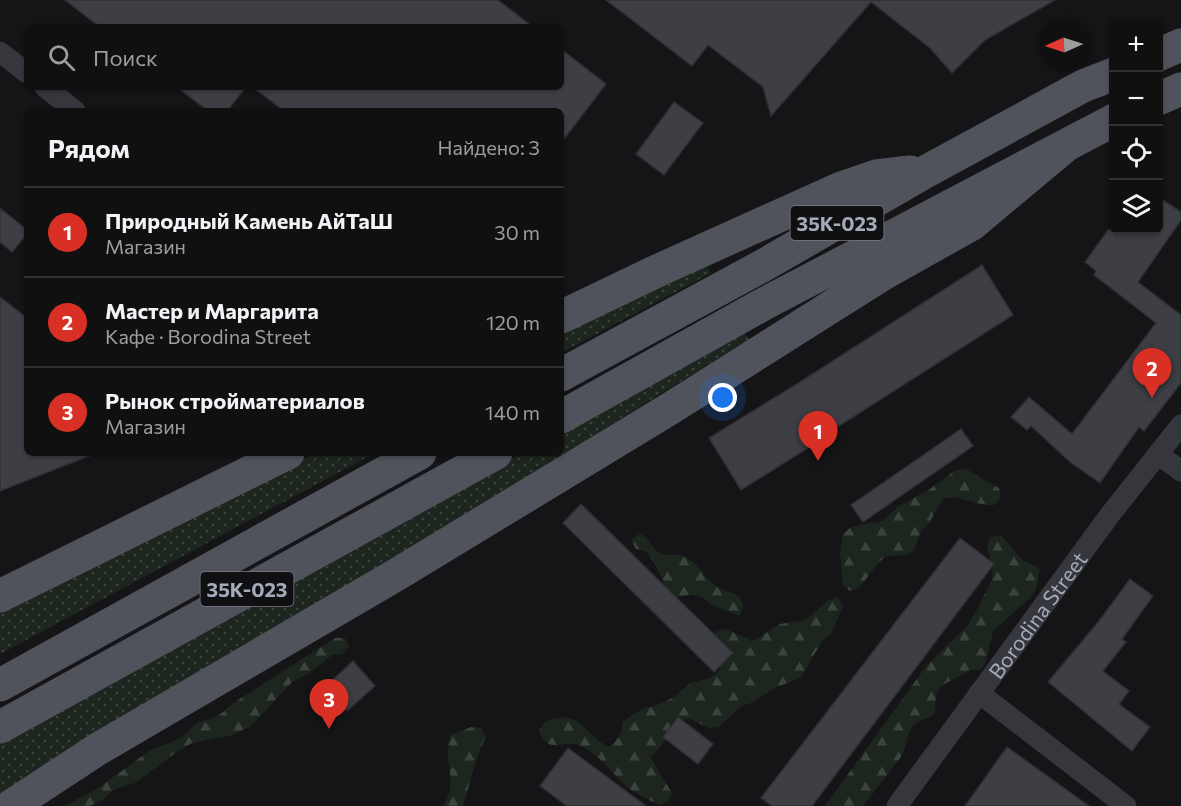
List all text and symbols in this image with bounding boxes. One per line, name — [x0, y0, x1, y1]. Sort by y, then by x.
north arrow — [1037, 18, 1091, 72]
map controls — [1109, 18, 1163, 234]
button: + — [1109, 18, 1163, 72]
search box — [24, 24, 564, 90]
icon: search — [45, 41, 78, 74]
text: Поиск — [93, 44, 158, 71]
button: − — [1109, 72, 1163, 126]
button: locate — [1109, 126, 1163, 180]
text: Рядом — [48, 132, 130, 163]
text: Найдено: 3 — [438, 135, 540, 159]
button: layers — [1109, 180, 1163, 234]
road number: 35К-023 — [790, 206, 884, 240]
text: Природный Камень АйТаШ — [105, 207, 393, 234]
text: 1 — [63, 220, 72, 244]
text: 30 m — [494, 220, 540, 244]
text: Магазин — [105, 234, 186, 258]
text: Мастер и Маргарита — [105, 297, 319, 324]
text: 2 — [62, 310, 73, 334]
text: 120 m — [486, 310, 540, 334]
text: Кафе · Borodina Street — [105, 324, 311, 348]
pin: 2 — [1132, 348, 1172, 398]
your location — [708, 383, 737, 412]
text: Рынок стройматериалов — [105, 387, 365, 414]
text: 3 — [62, 400, 73, 424]
text: 140 m — [485, 400, 540, 424]
pin: 1 — [798, 412, 838, 461]
text: Магазин — [105, 414, 186, 438]
street label: Borodina Street — [982, 546, 1091, 683]
road number: 35К-023 — [200, 572, 294, 606]
pin: 3 — [310, 680, 348, 729]

